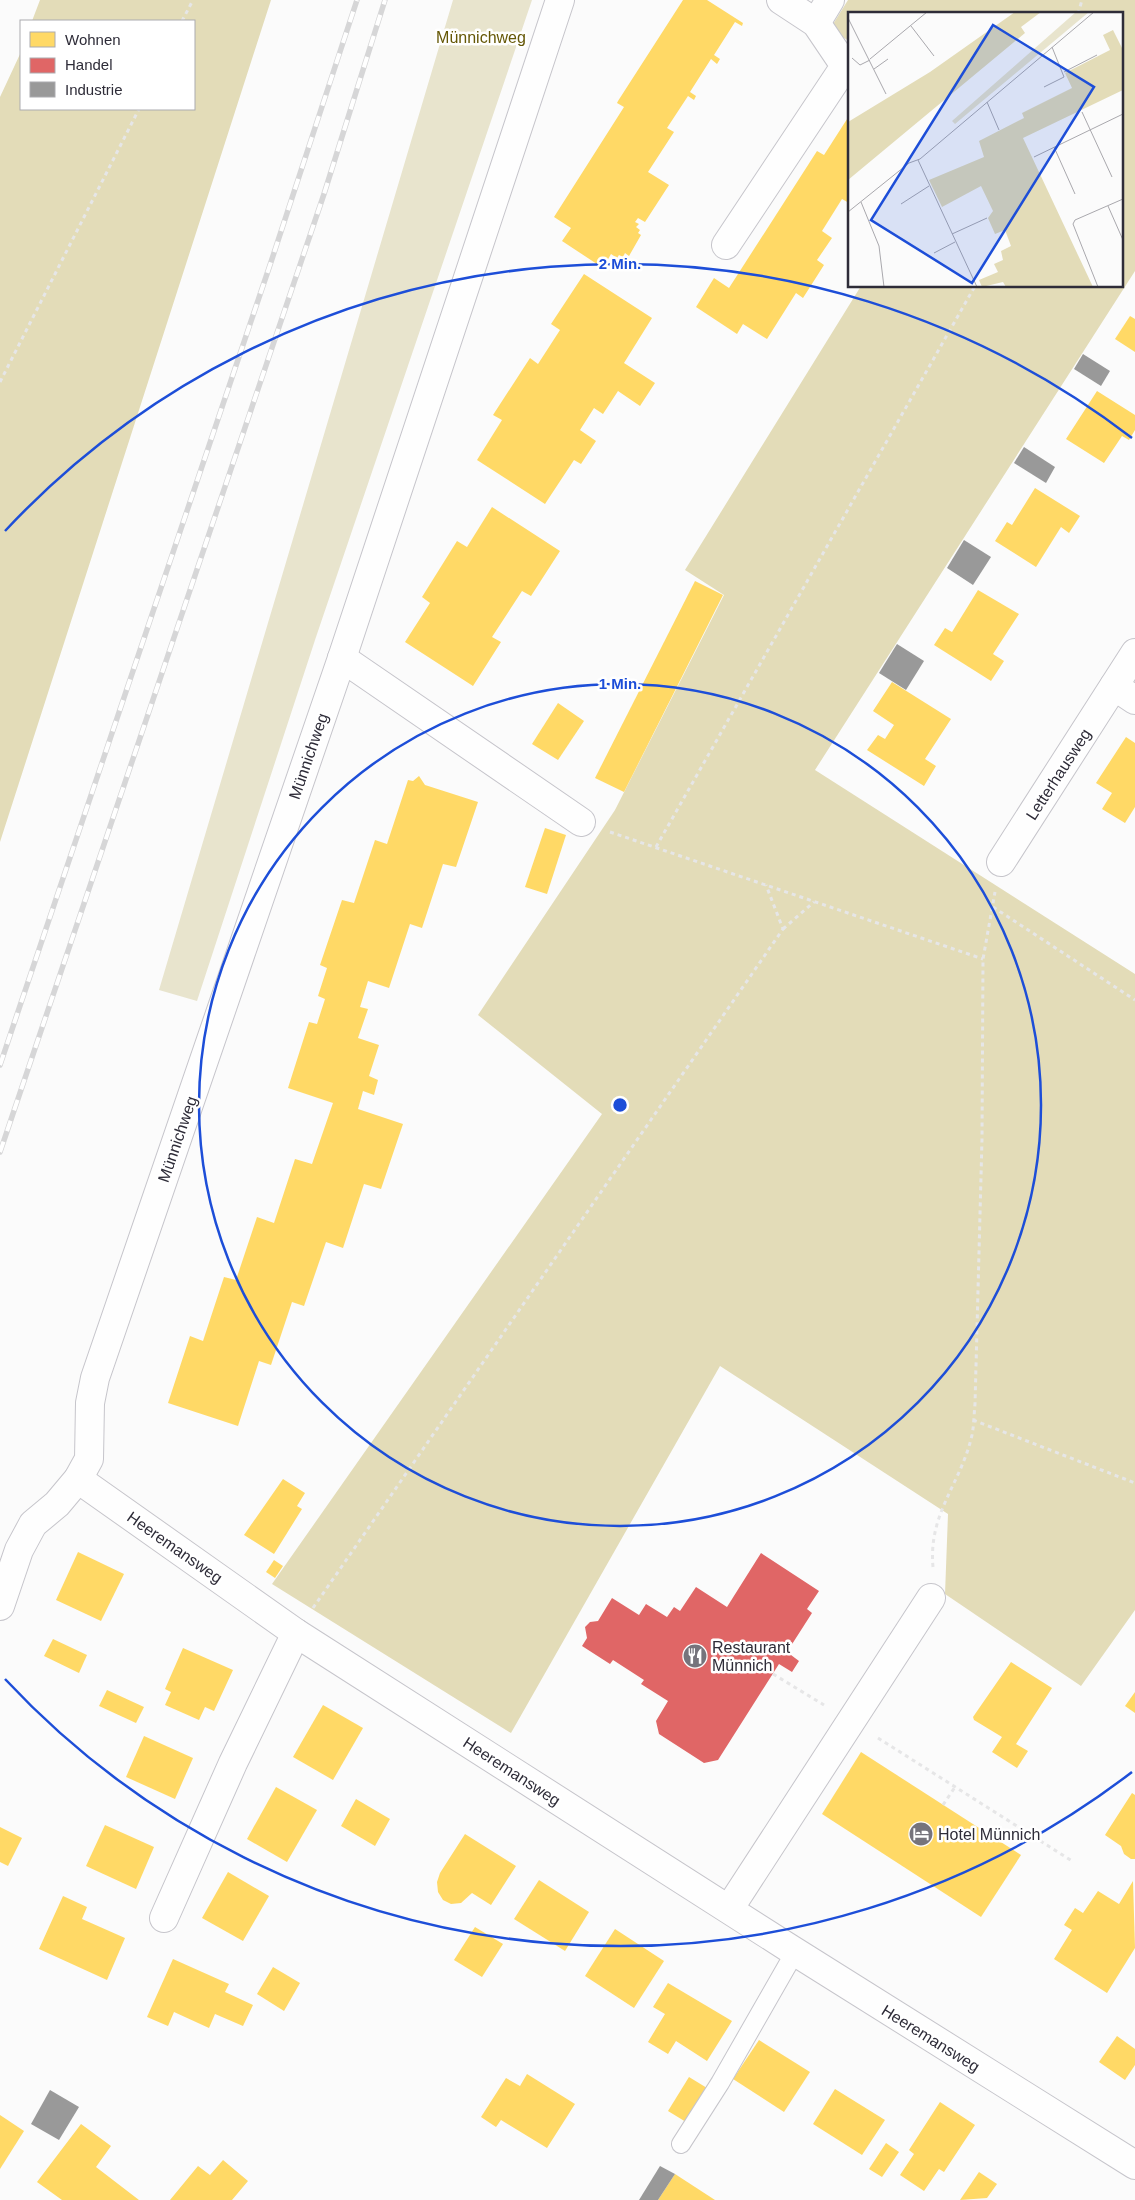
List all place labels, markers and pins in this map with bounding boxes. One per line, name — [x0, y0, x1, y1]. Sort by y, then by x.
centre of rings — [611, 1096, 629, 1114]
place label: Restaurant Münnich — [712, 1639, 791, 1674]
restaurant icon: Restaurant Münnich — [682, 1643, 708, 1669]
hotel icon: Hotel Münnich — [908, 1821, 934, 1847]
place label: Hotel Münnich — [938, 1826, 1040, 1843]

